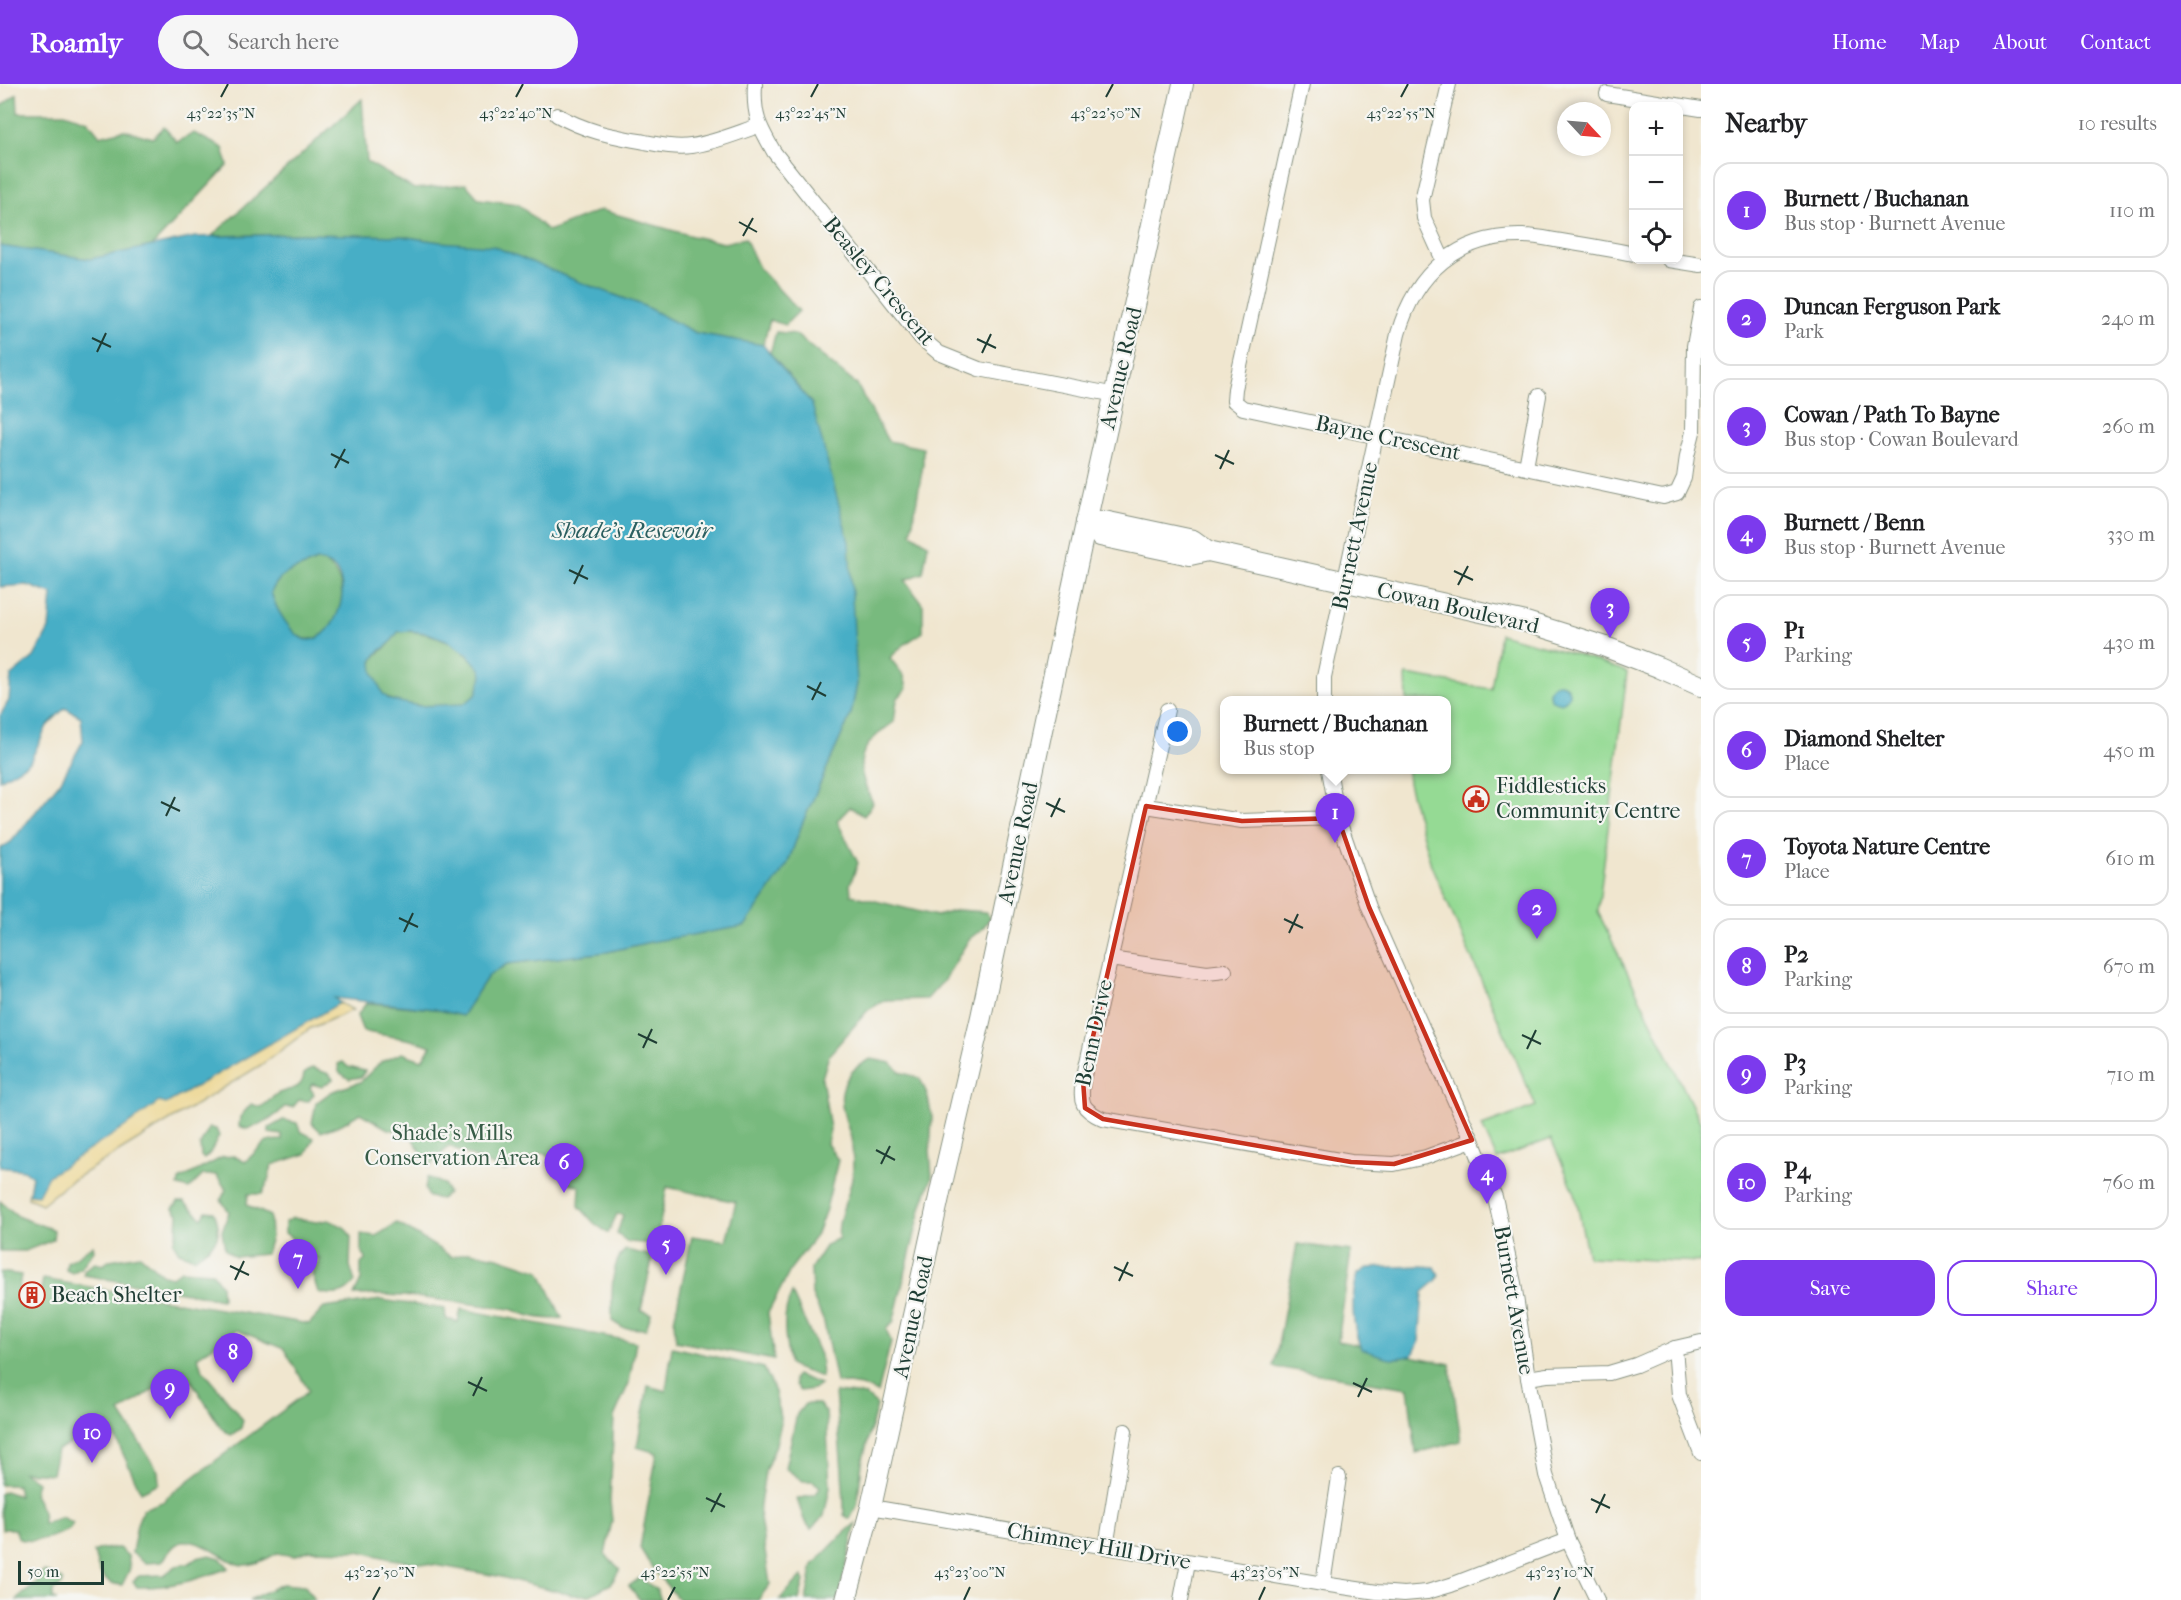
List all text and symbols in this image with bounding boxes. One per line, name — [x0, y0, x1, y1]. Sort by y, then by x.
search box — [158, 15, 578, 69]
text: Roamly — [30, 26, 122, 59]
icon: search — [179, 26, 212, 59]
text: Search here — [227, 29, 339, 55]
text: Home — [1832, 30, 1887, 54]
text: Map — [1920, 30, 1960, 54]
text: About — [1993, 30, 2047, 54]
text: Contact — [2080, 30, 2151, 54]
north arrow — [1557, 102, 1611, 156]
map controls — [1629, 102, 1683, 264]
button: + — [1629, 102, 1683, 156]
text: 43°22'35"N — [187, 104, 256, 122]
text: 43°22'40"N — [479, 104, 553, 122]
text: 43°22'45"N — [775, 104, 847, 122]
text: 43°22'50"N — [1070, 104, 1142, 122]
text: 43°22'55"N — [1366, 104, 1436, 122]
text: Nearby — [1725, 108, 1807, 139]
text: 10 results — [2078, 112, 2157, 135]
button: − — [1629, 156, 1683, 210]
text: Burnett / Buchanan — [1784, 186, 1969, 212]
text: 1 — [1743, 199, 1750, 222]
text: 110 m — [2109, 199, 2155, 222]
button: locate — [1629, 210, 1683, 264]
street label: Beasley Crescent — [818, 211, 941, 351]
text: Bus stop · Burnett Avenue — [1784, 212, 2005, 235]
text: Duncan Ferguson Park — [1784, 294, 2000, 320]
street label: Avenue Road — [1094, 303, 1148, 433]
text: 2 — [1741, 307, 1752, 330]
text: 240 m — [2101, 307, 2155, 330]
text: Park — [1784, 320, 1824, 343]
text: Cowan / Path To Bayne — [1784, 402, 2000, 428]
street label: Bayne Crescent — [1313, 410, 1463, 466]
text: 3 — [1742, 415, 1751, 438]
text: 260 m — [2102, 415, 2155, 438]
text: Bus stop · Cowan Boulevard — [1784, 428, 2019, 451]
street label: Burnett Avenue — [1327, 459, 1383, 613]
text: Burnett / Benn — [1784, 510, 1925, 536]
water label: Shade’s Resevoir — [551, 516, 715, 544]
text: 4 — [1741, 523, 1752, 546]
text: 330 m — [2107, 523, 2155, 546]
text: Bus stop · Burnett Avenue — [1784, 536, 2005, 559]
street label: Cowan Boulevard — [1374, 577, 1543, 640]
pin: 3 — [1590, 588, 1630, 638]
text: P1 — [1784, 618, 1805, 644]
text: 5 — [1742, 631, 1751, 654]
text: 430 m — [2103, 631, 2155, 654]
text: Parking — [1784, 644, 1852, 667]
popup — [1220, 696, 1451, 774]
text: Burnett / Buchanan — [1243, 711, 1428, 737]
your location — [1163, 717, 1192, 746]
text: Diamond Shelter — [1784, 726, 1944, 752]
text: Bus stop — [1243, 737, 1315, 760]
text: 6 — [1741, 739, 1752, 762]
text: 450 m — [2103, 739, 2155, 762]
text: Place — [1784, 752, 1830, 775]
place label: Fiddlesticks Community Centre — [1496, 773, 1680, 824]
street label: Avenue Road — [992, 778, 1044, 908]
public building icon: Fiddlesticks Community Centre — [1461, 784, 1491, 814]
pin: 1 — [1316, 794, 1354, 843]
text: Toyota Nature Centre — [1784, 834, 1990, 860]
text: 7 — [1742, 847, 1751, 870]
text: 610 m — [2105, 847, 2155, 870]
text: Place — [1784, 860, 1830, 883]
pin: 2 — [1518, 890, 1556, 939]
text: P2 — [1784, 942, 1809, 968]
text: 8 — [1741, 955, 1752, 978]
text: 670 m — [2103, 955, 2155, 978]
text: Parking — [1784, 968, 1852, 991]
street label: Benn Drive — [1070, 977, 1118, 1089]
text: P3 — [1784, 1050, 1806, 1076]
text: 9 — [1741, 1063, 1752, 1086]
text: 710 m — [2106, 1063, 2155, 1086]
text: Parking — [1784, 1076, 1852, 1099]
park label: Shade’s Mills Conservation Area — [364, 1120, 540, 1171]
pin: 6 — [544, 1144, 584, 1193]
pin: 4 — [1468, 1154, 1506, 1204]
text: P4 — [1784, 1158, 1810, 1184]
text: 10 — [1737, 1171, 1756, 1194]
text: 760 m — [2103, 1171, 2155, 1194]
text: Parking — [1784, 1184, 1852, 1207]
street label: Burnett Avenue — [1488, 1223, 1540, 1377]
pin: 5 — [646, 1226, 686, 1275]
pin: 7 — [278, 1240, 318, 1289]
street label: Avenue Road — [887, 1252, 939, 1382]
button: Save — [1725, 1260, 1935, 1316]
button: Share — [1947, 1260, 2157, 1316]
building icon: Beach Shelter — [17, 1280, 47, 1310]
place label: Beach Shelter — [51, 1282, 182, 1308]
pin: 8 — [214, 1334, 252, 1383]
pin: 9 — [150, 1370, 190, 1419]
pin: 10 — [72, 1414, 112, 1463]
street label: Chimney Hill Drive — [1005, 1517, 1193, 1575]
scale bar — [18, 1558, 104, 1586]
text: 50 m — [27, 1562, 59, 1581]
text: 43°22'50"N — [344, 1563, 416, 1581]
text: 43°22'55"N — [640, 1563, 710, 1581]
text: 43°23'00"N — [934, 1563, 1006, 1581]
text: 43°23'05"N — [1230, 1563, 1300, 1581]
text: 43°23'10"N — [1526, 1563, 1595, 1581]

